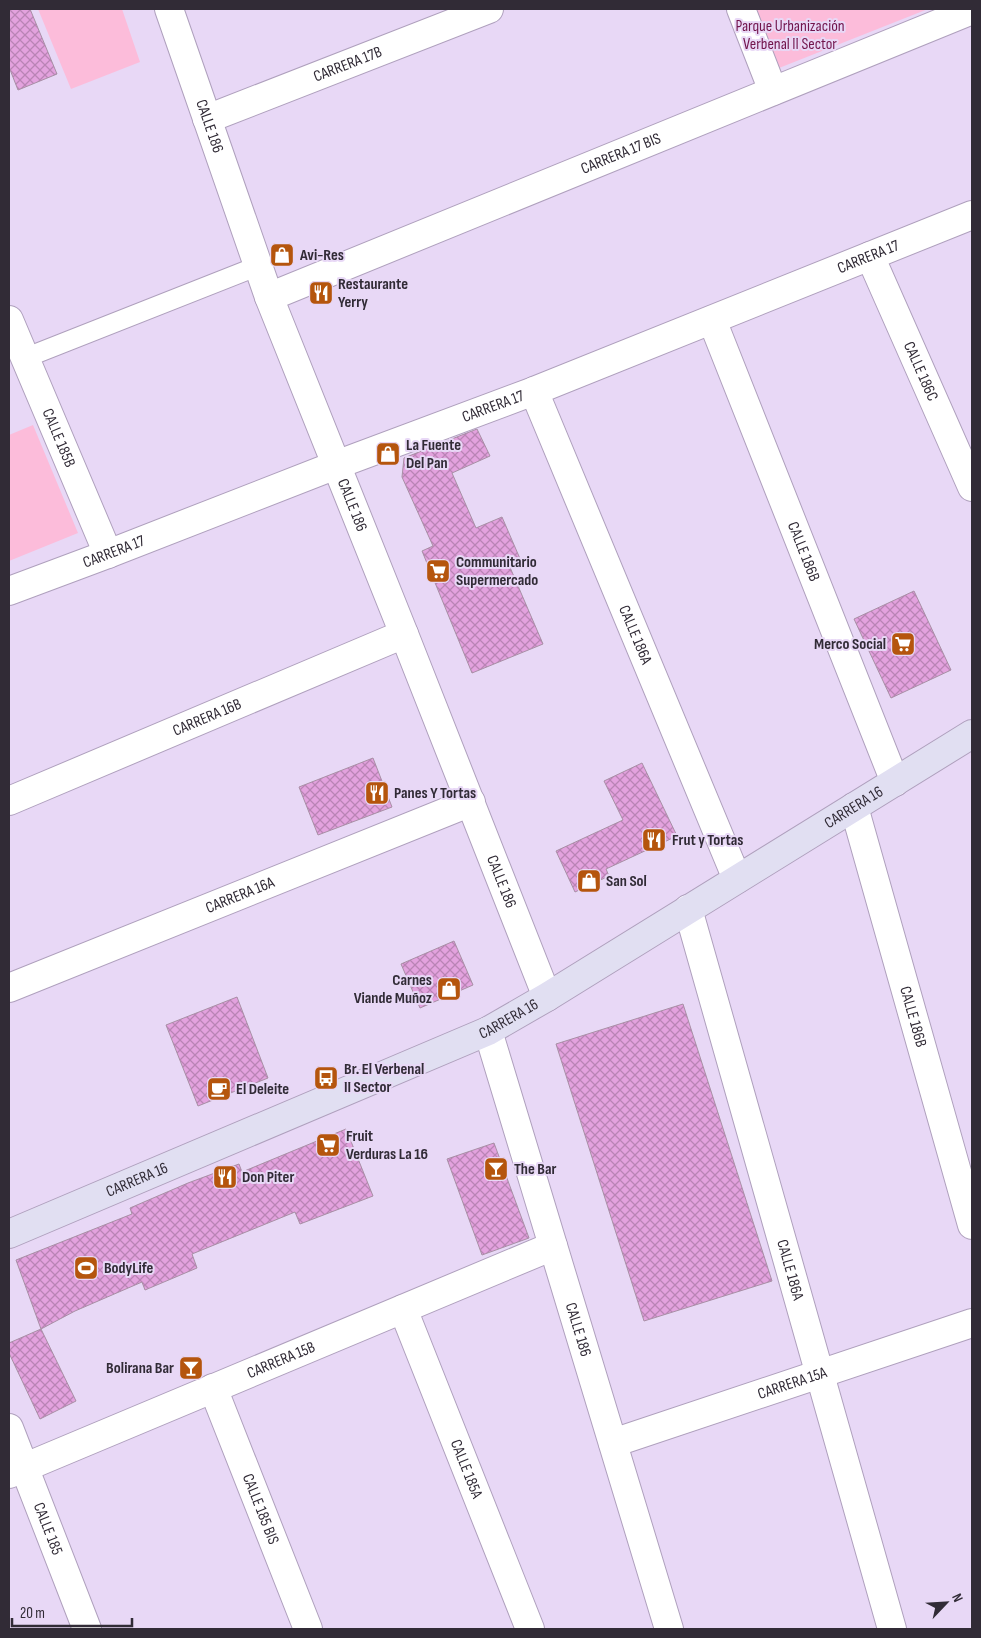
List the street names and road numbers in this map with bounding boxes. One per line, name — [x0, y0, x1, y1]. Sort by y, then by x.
street label: CARRERA 17B — [311, 42, 385, 86]
street label: CALLE 186 — [192, 97, 228, 155]
street label: CARRERA 17 BIS — [578, 129, 664, 178]
street label: CARRERA 17 — [835, 236, 902, 278]
street label: CALLE 186C — [899, 339, 942, 404]
street label: CARRERA 17 — [459, 386, 527, 427]
street label: CALLE 185B — [38, 406, 80, 470]
street label: CALLE 186 — [333, 476, 371, 534]
street label: CALLE 186B — [783, 519, 824, 584]
street label: CARRERA 17 — [80, 531, 148, 572]
street label: CALLE 186A — [615, 602, 656, 667]
street label: CARRERA 16B — [170, 694, 244, 740]
street label: CARRERA 16 — [821, 782, 886, 832]
street label: CALLE 186 — [483, 852, 520, 911]
street label: CARRERA 16A — [203, 873, 277, 917]
street label: CALLE 186B — [896, 984, 931, 1049]
street label: CARRERA 16 — [476, 995, 542, 1043]
street label: CARRERA 16 — [103, 1158, 171, 1201]
street label: CALLE 186A — [773, 1237, 808, 1302]
street label: CALLE 186 — [561, 1300, 595, 1359]
street label: CARRERA 15B — [244, 1337, 318, 1383]
street label: CARRERA 15A — [755, 1363, 829, 1403]
street label: CALLE 185A — [446, 1437, 487, 1501]
street label: CALLE 185 BIS — [238, 1471, 283, 1547]
street label: CALLE 185 — [29, 1500, 67, 1558]

